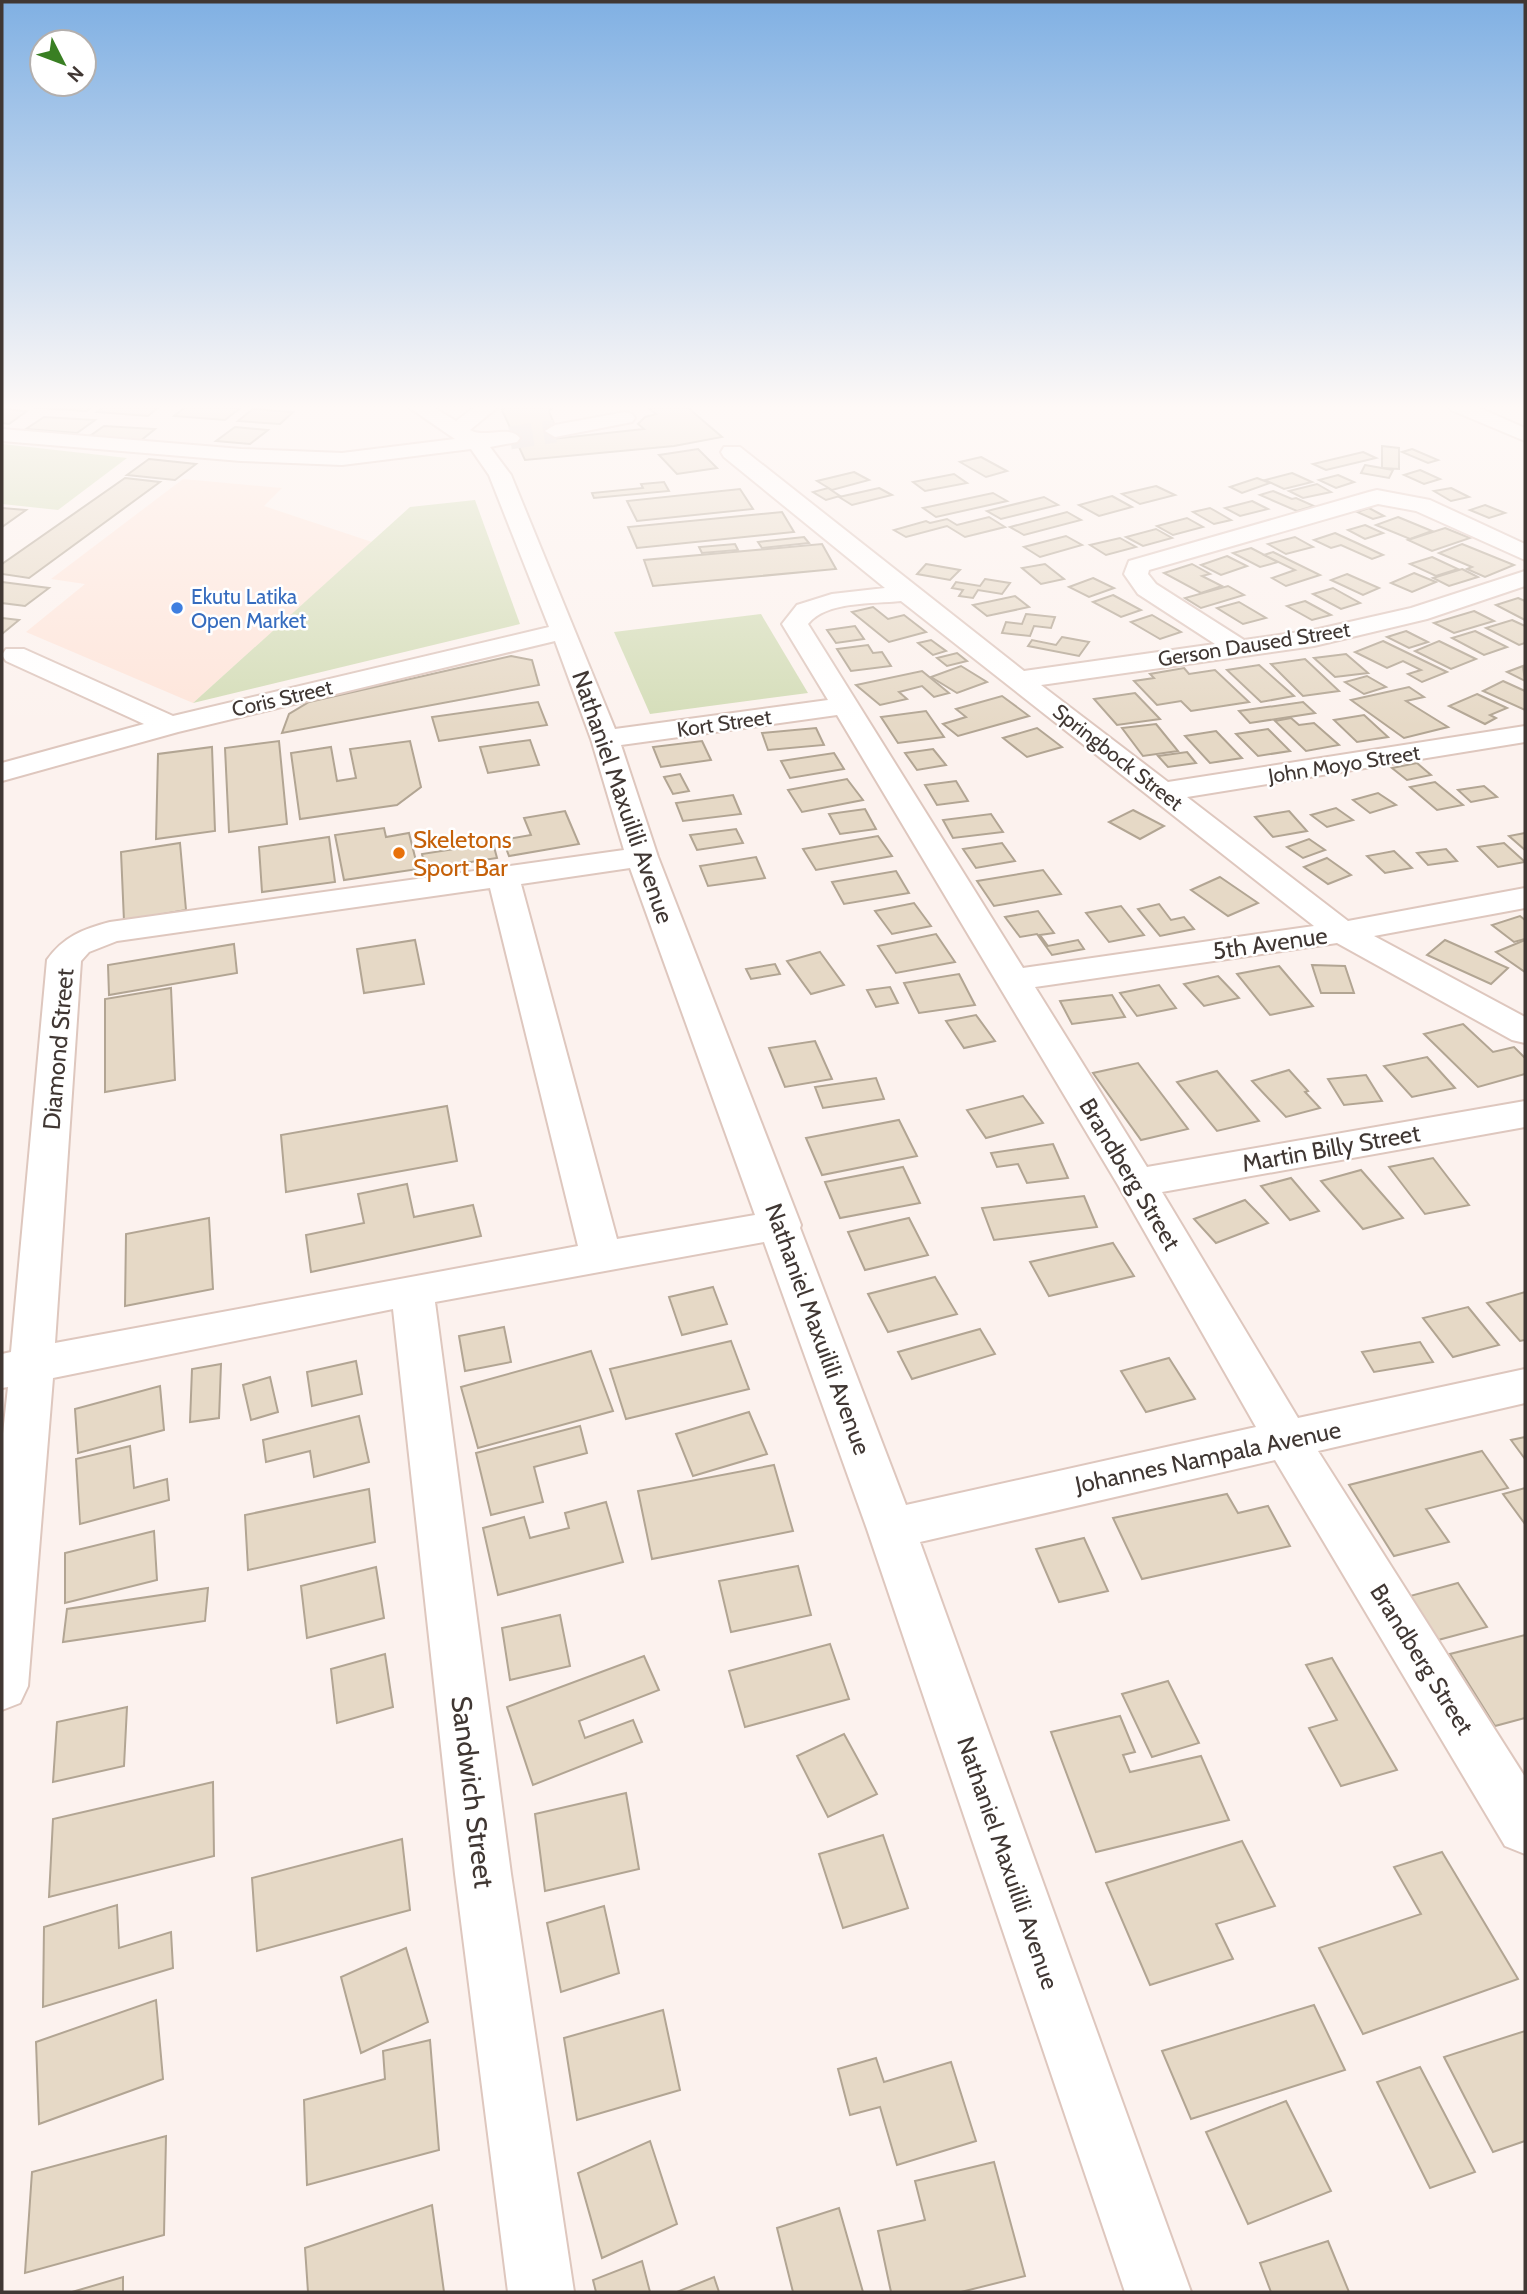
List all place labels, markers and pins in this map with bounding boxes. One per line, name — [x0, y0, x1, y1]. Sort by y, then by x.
place label: Ekutu Latika Open Market — [191, 584, 306, 633]
marker: Ekutu Latika Open Market — [169, 600, 185, 616]
place label: Skeletons Sport Bar — [413, 825, 512, 882]
marker: Skeletons Sport Bar — [391, 845, 407, 861]

